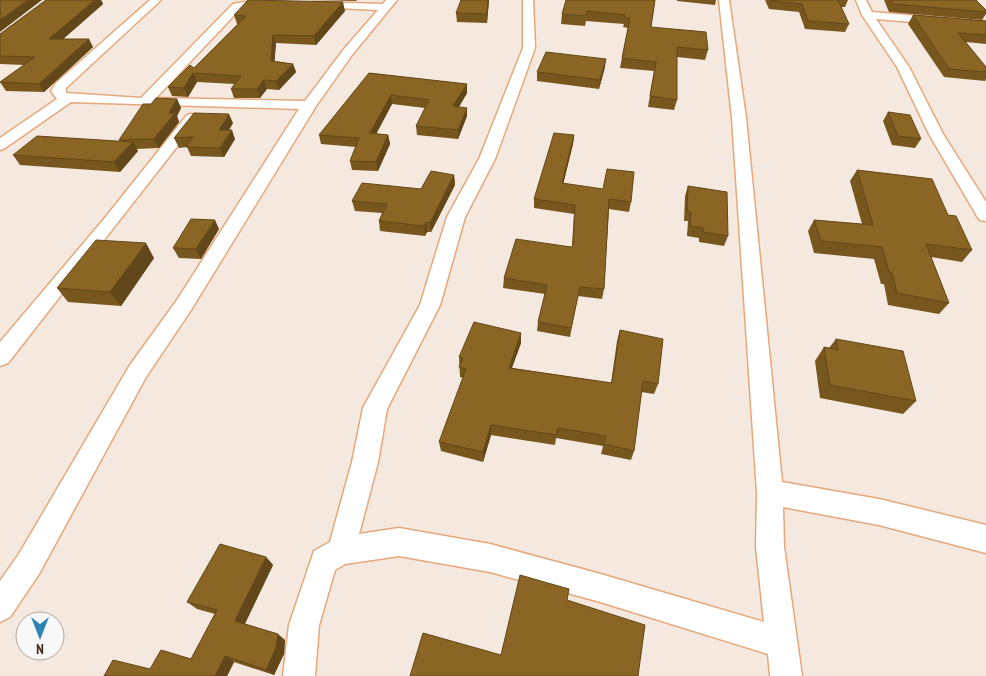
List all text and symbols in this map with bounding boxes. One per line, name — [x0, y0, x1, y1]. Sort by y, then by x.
north arrow — [15, 611, 65, 661]
text: N — [36, 640, 44, 658]

